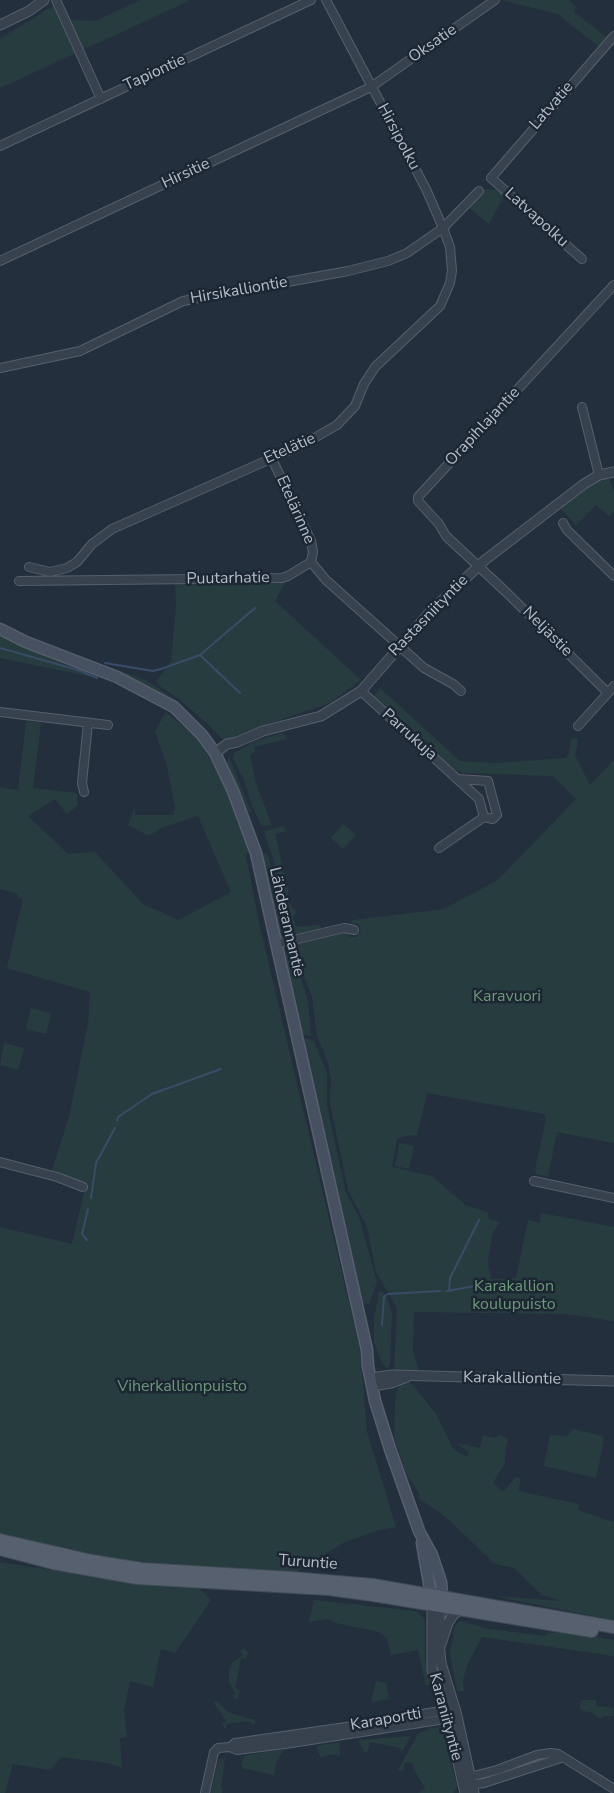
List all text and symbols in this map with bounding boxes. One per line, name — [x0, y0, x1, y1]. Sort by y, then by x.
street label: Oksatie — [405, 21, 461, 67]
street label: Tapiontie — [121, 50, 189, 96]
street label: Latvatie — [526, 78, 578, 134]
street label: Hirsipolku — [372, 100, 424, 174]
street label: Hirsitie — [159, 155, 213, 193]
street label: Latvapolku — [500, 184, 572, 252]
street label: Hirsikalliontie — [189, 273, 289, 309]
street label: Orapihlajantie — [442, 384, 524, 470]
street label: Etelätie — [261, 429, 319, 469]
street label: Etelärinne — [271, 473, 319, 547]
street label: Puutarhatie — [186, 569, 270, 589]
street label: Rastasniityntie — [385, 571, 473, 661]
street label: Neljästie — [518, 603, 576, 661]
street label: Parrukuja — [377, 705, 441, 765]
street label: Lähderannantie — [264, 865, 308, 979]
park label: Karavuori — [473, 987, 541, 1007]
park label: Karakallion koulupuisto — [472, 1277, 556, 1315]
street label: Karakalliontie — [463, 1369, 561, 1389]
park label: Viherkallionpuisto — [117, 1377, 247, 1397]
street label: Turuntie — [278, 1551, 338, 1575]
street label: Karaniityntie — [424, 1671, 466, 1763]
street label: Karaportti — [349, 1704, 423, 1736]

